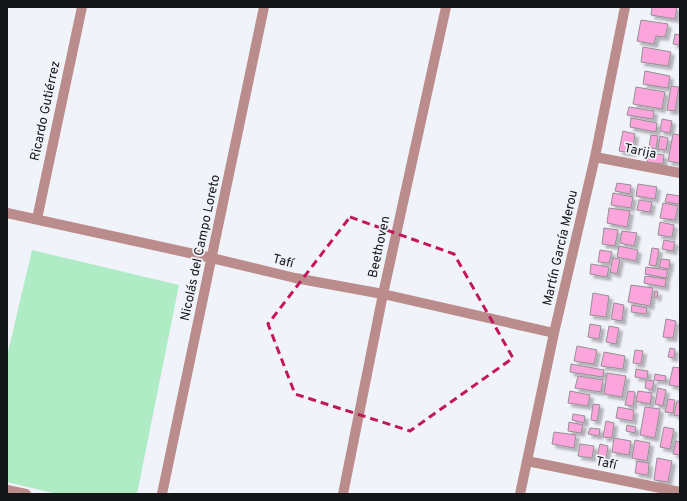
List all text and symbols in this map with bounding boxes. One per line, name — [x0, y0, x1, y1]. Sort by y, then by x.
street label: Ricardo Gutiérrez — [28, 59, 64, 163]
street label: Tarija — [622, 141, 658, 163]
street label: Nicolás del Campo Loreto — [178, 173, 224, 323]
street label: Martín García Merou — [540, 189, 582, 307]
street label: Beethoven — [366, 214, 394, 280]
street label: Tafí — [271, 252, 297, 273]
street label: Tafí — [594, 454, 620, 474]

